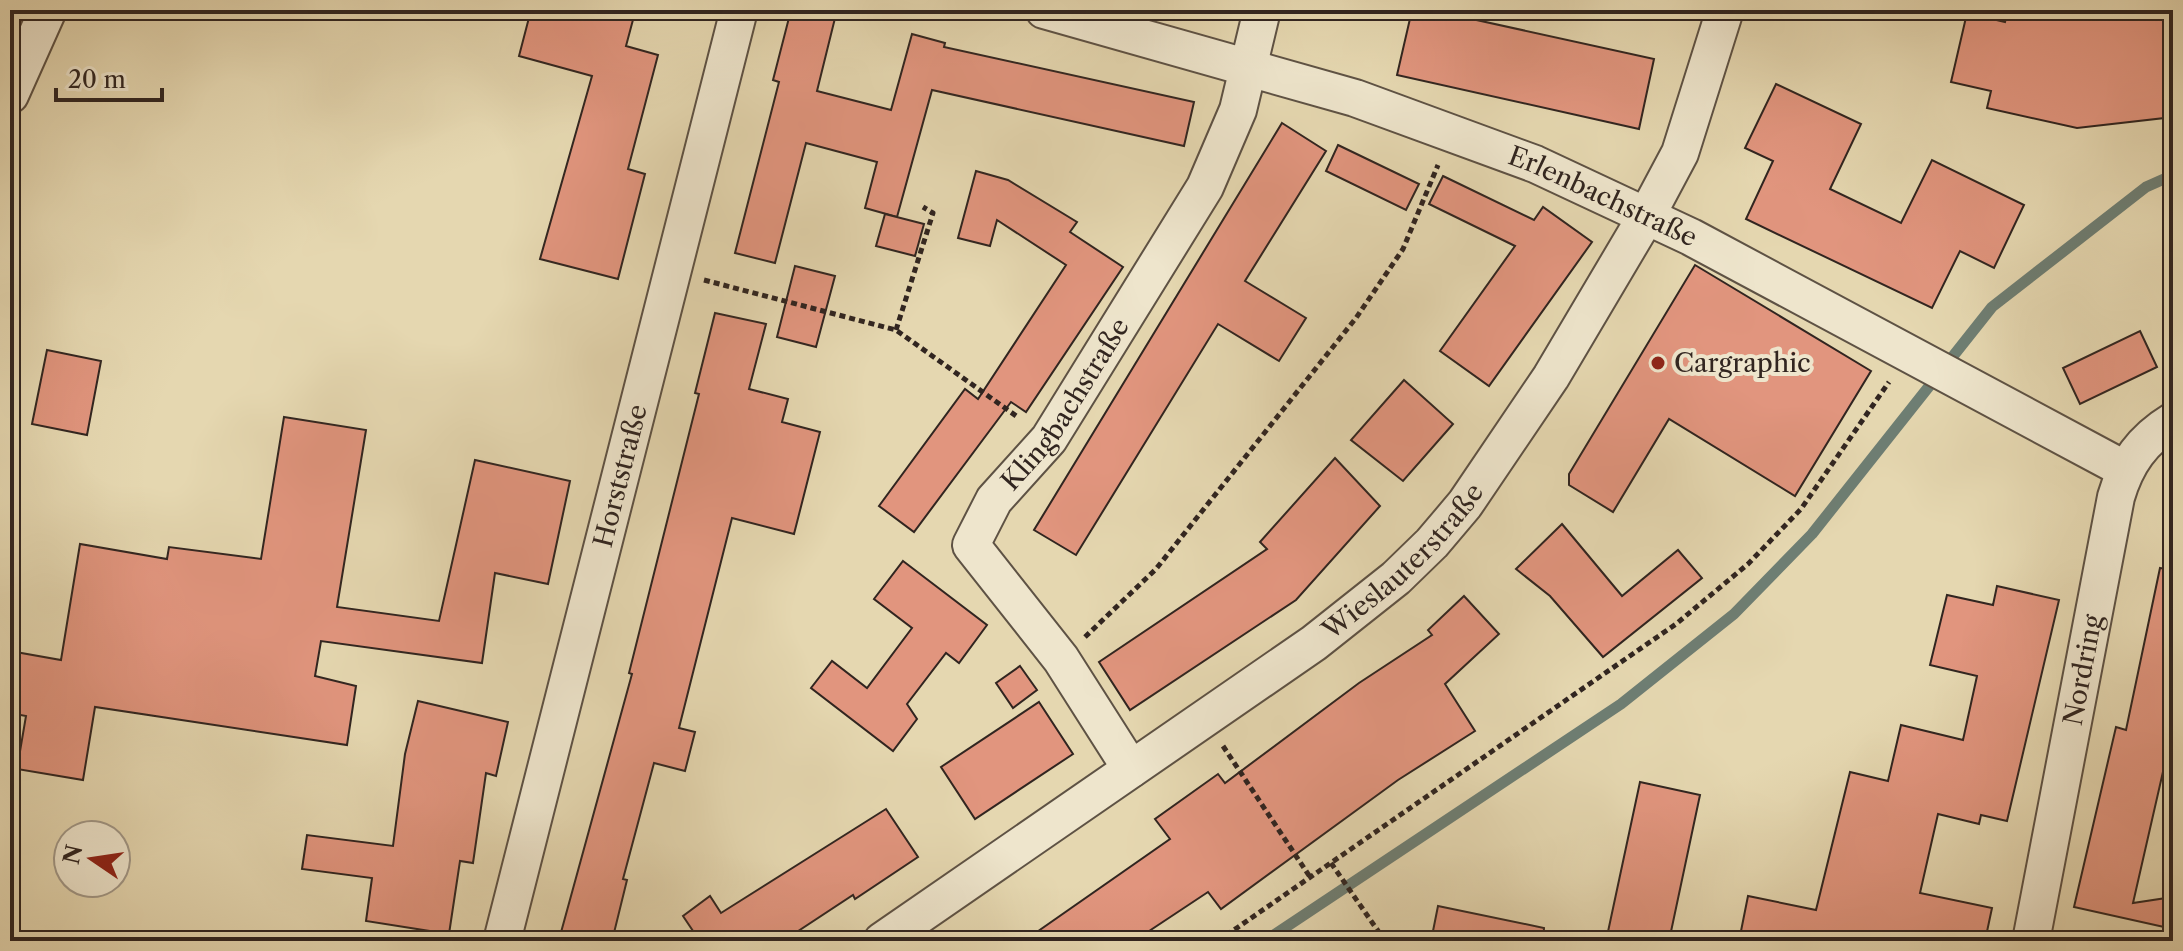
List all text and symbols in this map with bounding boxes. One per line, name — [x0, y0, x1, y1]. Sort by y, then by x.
scale bar — [56, 52, 162, 102]
text: 20 m — [68, 65, 126, 94]
street label: Erlenbachstraße — [1504, 140, 1702, 254]
street label: Klingbachstraße — [994, 312, 1136, 497]
place label: Cargraphic — [1674, 347, 1811, 379]
marker: Cargraphic — [1649, 354, 1667, 372]
street label: Horststraße — [587, 401, 654, 551]
street label: Wieslauterstraße — [1315, 477, 1490, 647]
street label: Nordring — [2057, 612, 2109, 728]
north arrow — [52, 819, 132, 899]
text: N — [58, 842, 88, 867]

